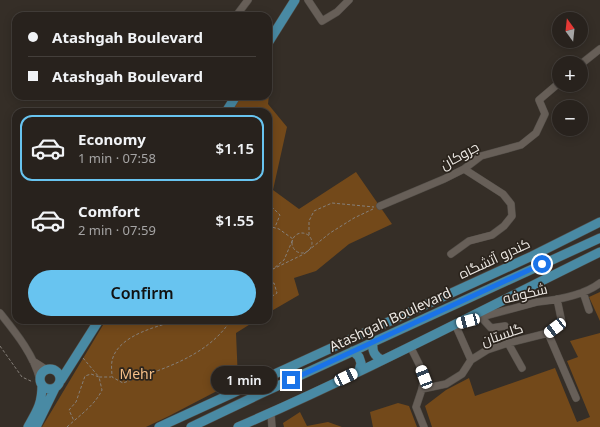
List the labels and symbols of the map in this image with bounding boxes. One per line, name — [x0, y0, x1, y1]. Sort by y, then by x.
north arrow — [552, 12, 588, 48]
street label: جروکان — [436, 137, 482, 173]
street label: کندرو آتشگاه — [455, 233, 533, 283]
route start — [533, 255, 551, 273]
street label: شکوفه — [501, 279, 549, 307]
street label: Atashgah Boulevard — [326, 282, 454, 356]
car — [455, 312, 481, 330]
car — [542, 316, 568, 340]
street label: گلستان — [478, 318, 526, 350]
park label: Mehr — [119, 364, 155, 383]
car — [414, 364, 434, 390]
callout: 1 min — [211, 366, 277, 394]
car — [333, 366, 359, 388]
route end — [282, 371, 300, 389]

